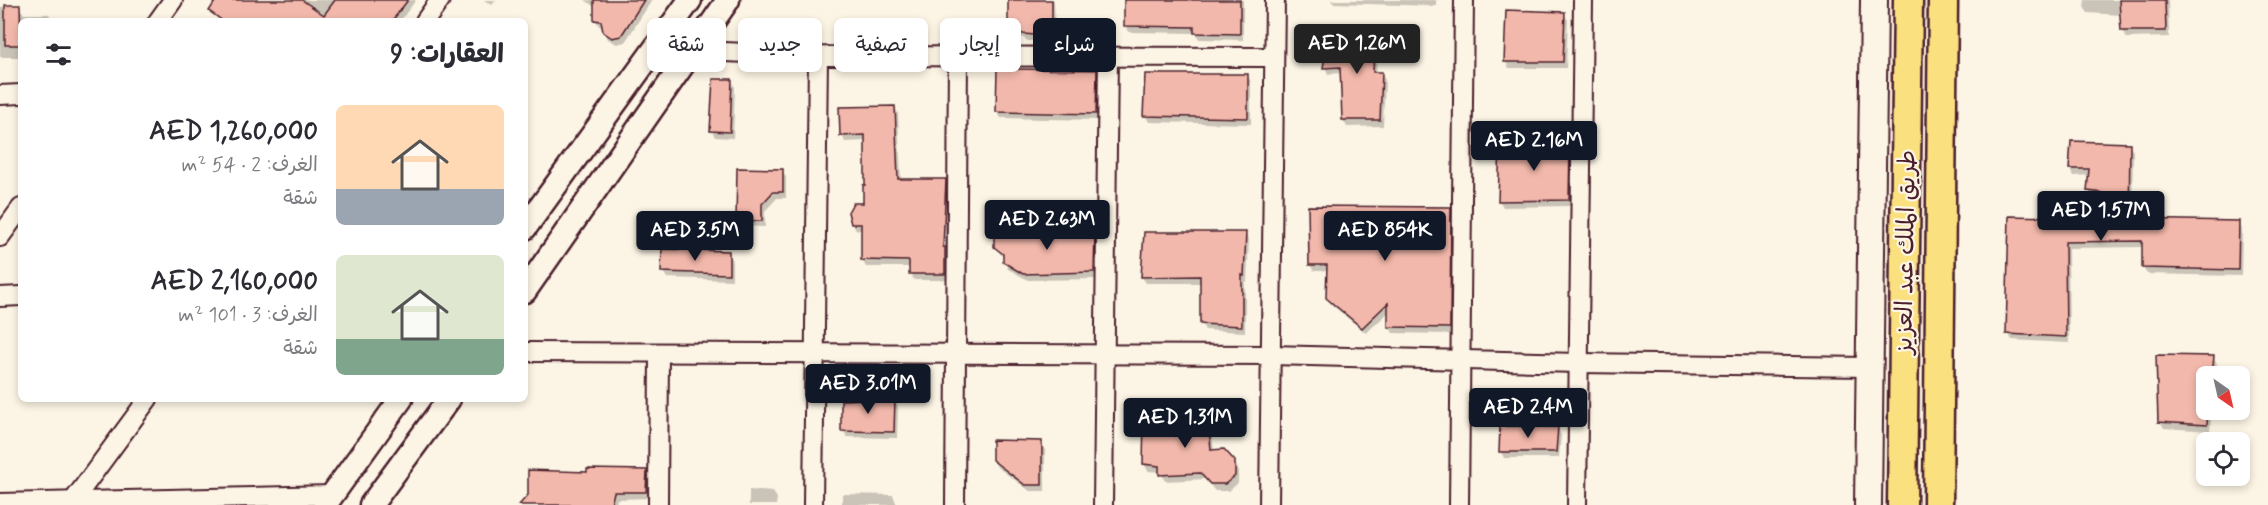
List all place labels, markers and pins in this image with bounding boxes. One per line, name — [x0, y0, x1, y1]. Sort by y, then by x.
pin: AED 1.26M — [1288, 24, 1426, 75]
pin: AED 2.16M — [1465, 121, 1603, 172]
pin: AED 1.57M — [2032, 191, 2170, 242]
pin: AED 2.63M — [978, 200, 1116, 251]
pin: AED 3.5M — [633, 211, 757, 262]
pin: AED 854K — [1323, 211, 1447, 262]
pin: AED 3.01M — [799, 364, 937, 415]
pin: AED 2.4M — [1466, 388, 1590, 439]
pin: AED 1.31M — [1116, 398, 1254, 449]

